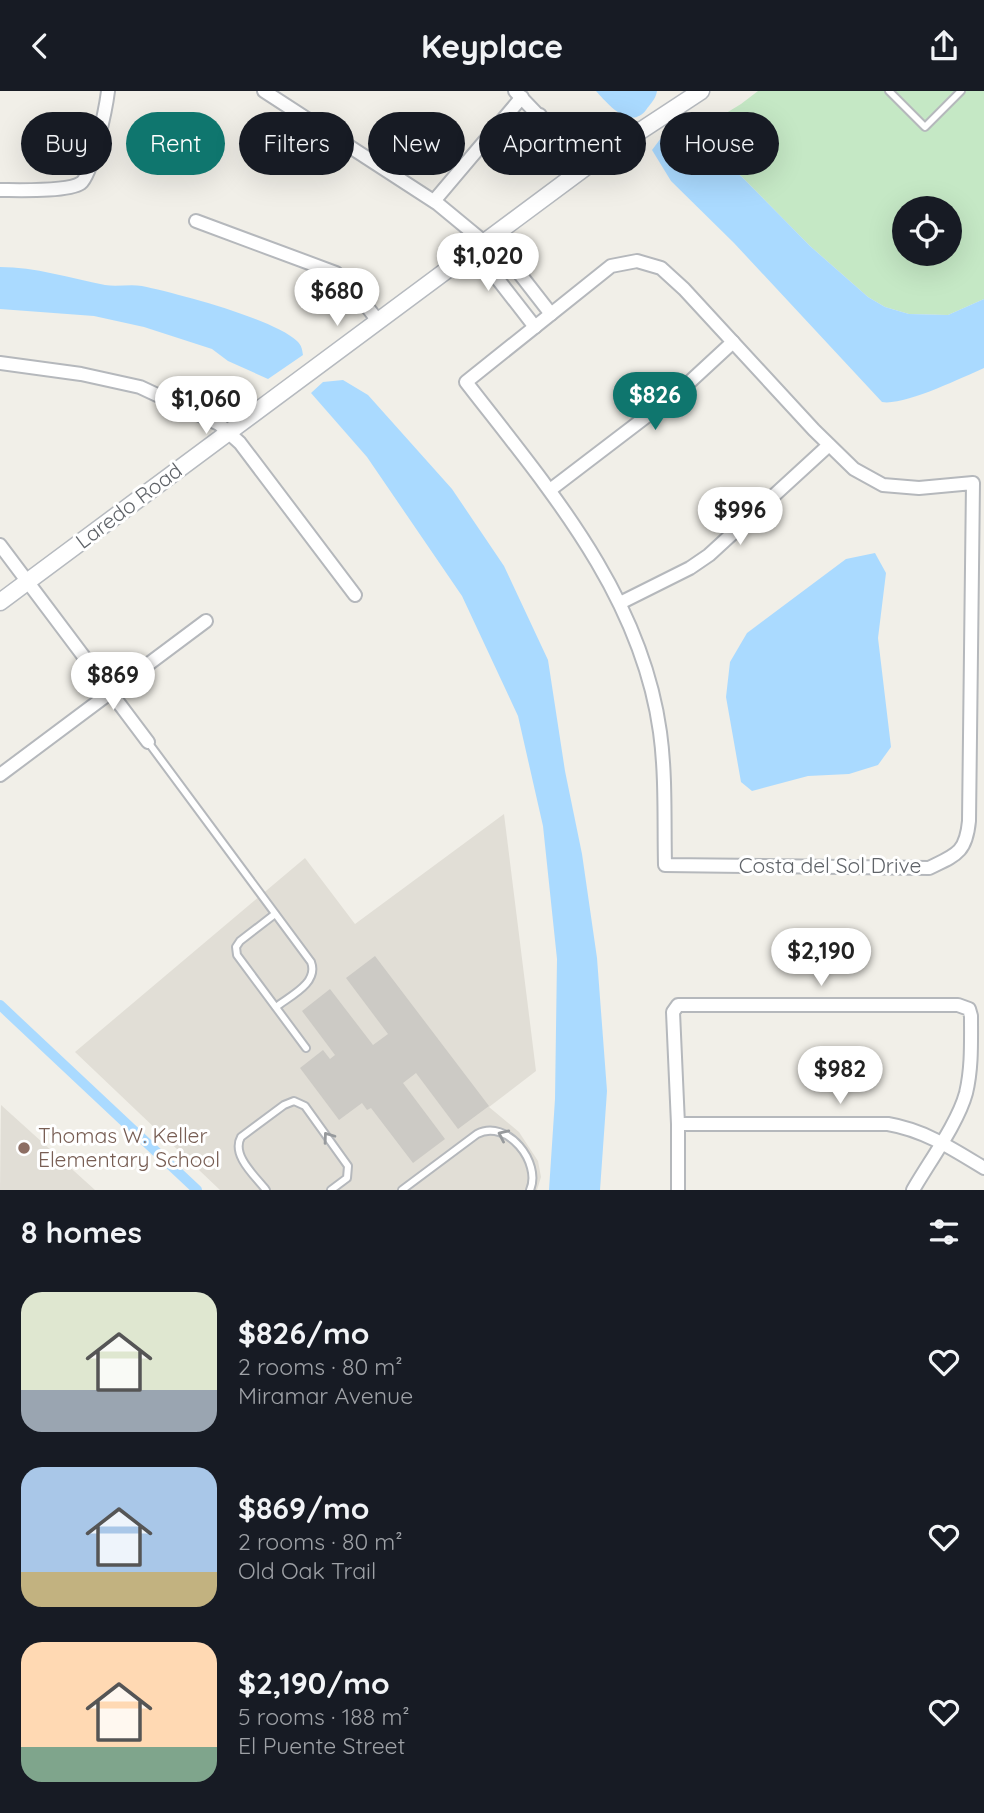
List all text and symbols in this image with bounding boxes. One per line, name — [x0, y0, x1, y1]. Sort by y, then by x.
text: Keyplace — [421, 26, 563, 66]
icon: back — [21, 27, 59, 65]
icon: share — [925, 27, 963, 65]
chip: Buy — [21, 112, 112, 175]
chip: Rent — [126, 112, 225, 175]
chip: Filters — [239, 112, 354, 175]
chip: New — [368, 112, 465, 175]
chip: Apartment — [479, 112, 646, 175]
chip: House — [660, 112, 779, 175]
map controls — [892, 196, 962, 266]
button: locate — [892, 196, 962, 266]
pin: $1,020 — [431, 233, 545, 293]
text: $1,020 — [453, 241, 523, 270]
pin: $680 — [296, 268, 378, 328]
text: $680 — [310, 276, 364, 305]
pin: $826 — [614, 373, 696, 432]
pin: $1,060 — [149, 377, 263, 436]
text: $826 — [629, 380, 681, 409]
text: $1,060 — [171, 384, 241, 413]
street label: Laredo Road — [70, 457, 187, 554]
pin: $996 — [699, 487, 781, 547]
text: $996 — [714, 495, 766, 524]
pin: $869 — [72, 653, 154, 712]
text: $869 — [87, 660, 139, 689]
street label: Costa del Sol Drive — [739, 852, 921, 878]
pin: $2,190 — [764, 929, 878, 988]
text: $2,190 — [787, 936, 855, 965]
pin: $982 — [799, 1047, 881, 1106]
text: $982 — [814, 1054, 866, 1083]
place label: Thomas W. Keller Elementary School — [38, 1122, 220, 1172]
one-way arrow — [498, 1129, 510, 1143]
one-way arrow — [323, 1132, 336, 1144]
marker: Thomas W. Keller Elementary School — [16, 1140, 32, 1156]
text: 8 homes — [21, 1213, 142, 1251]
icon: filters — [925, 1213, 963, 1251]
text: $826/mo — [238, 1314, 369, 1352]
icon: home — [77, 1320, 161, 1404]
icon: heart — [925, 1343, 963, 1381]
text: 2 rooms · 80 m² — [238, 1352, 403, 1381]
text: Miramar Avenue — [238, 1381, 413, 1410]
text: $869/mo — [238, 1489, 369, 1527]
icon: home — [77, 1495, 161, 1579]
icon: heart — [925, 1518, 963, 1556]
text: 2 rooms · 80 m² — [238, 1527, 403, 1556]
text: Old Oak Trail — [238, 1556, 376, 1585]
text: $2,190/mo — [238, 1664, 390, 1702]
icon: home — [77, 1670, 161, 1754]
icon: heart — [925, 1693, 963, 1731]
text: 5 rooms · 188 m² — [238, 1702, 410, 1731]
text: El Puente Street — [238, 1731, 405, 1760]

